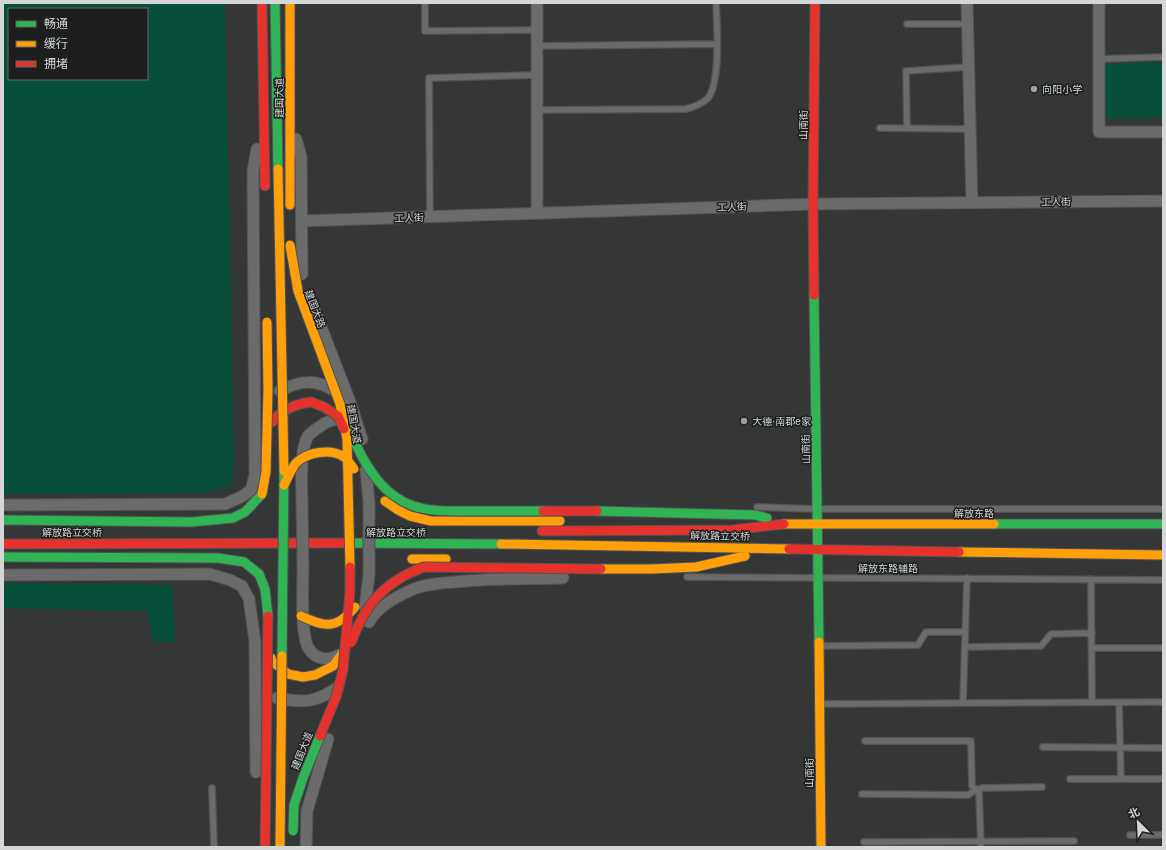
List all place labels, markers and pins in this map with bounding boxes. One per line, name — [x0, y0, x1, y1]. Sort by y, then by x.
marker: 向阳小学 — [1029, 84, 1039, 94]
place label: 向阳小学 — [1042, 84, 1082, 95]
marker: 大德·南郡e家 — [739, 416, 749, 426]
place label: 大德·南郡e家 — [752, 416, 812, 427]

